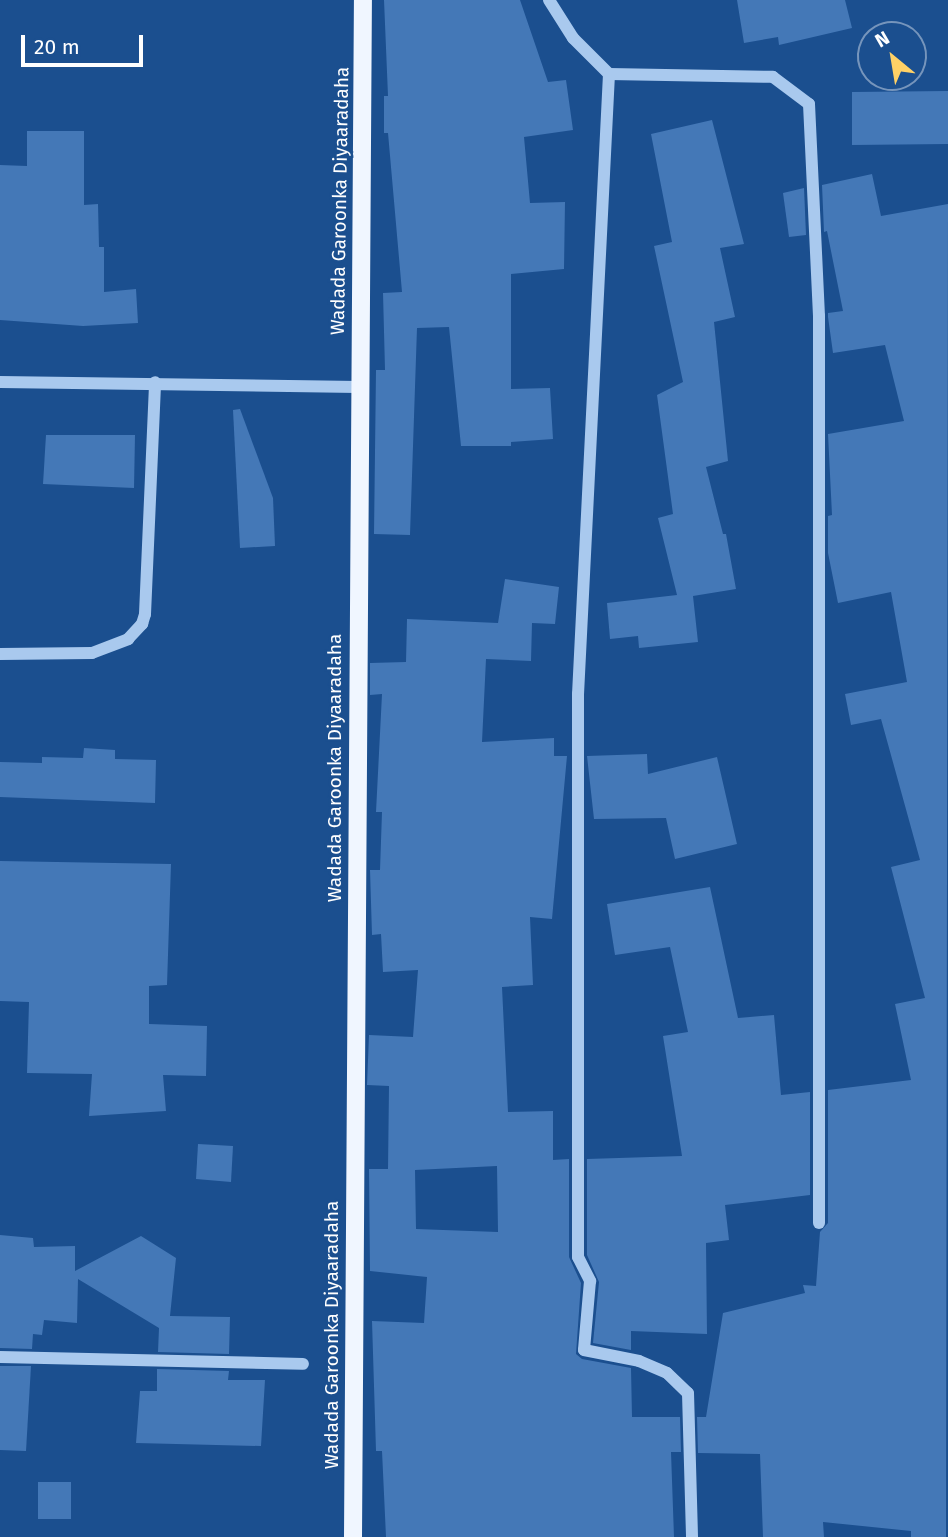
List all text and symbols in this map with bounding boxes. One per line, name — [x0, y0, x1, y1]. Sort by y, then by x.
scale bar — [24, 21, 147, 65]
north arrow — [857, 21, 927, 91]
text: N — [871, 26, 893, 52]
text: 20 m — [34, 34, 80, 60]
street label: Wadada Garoonka Diyaaradaha — [326, 67, 354, 335]
street label: Wadada Garoonka Diyaaradaha — [324, 634, 346, 902]
street label: Wadada Garoonka Diyaaradaha — [321, 1201, 343, 1469]

